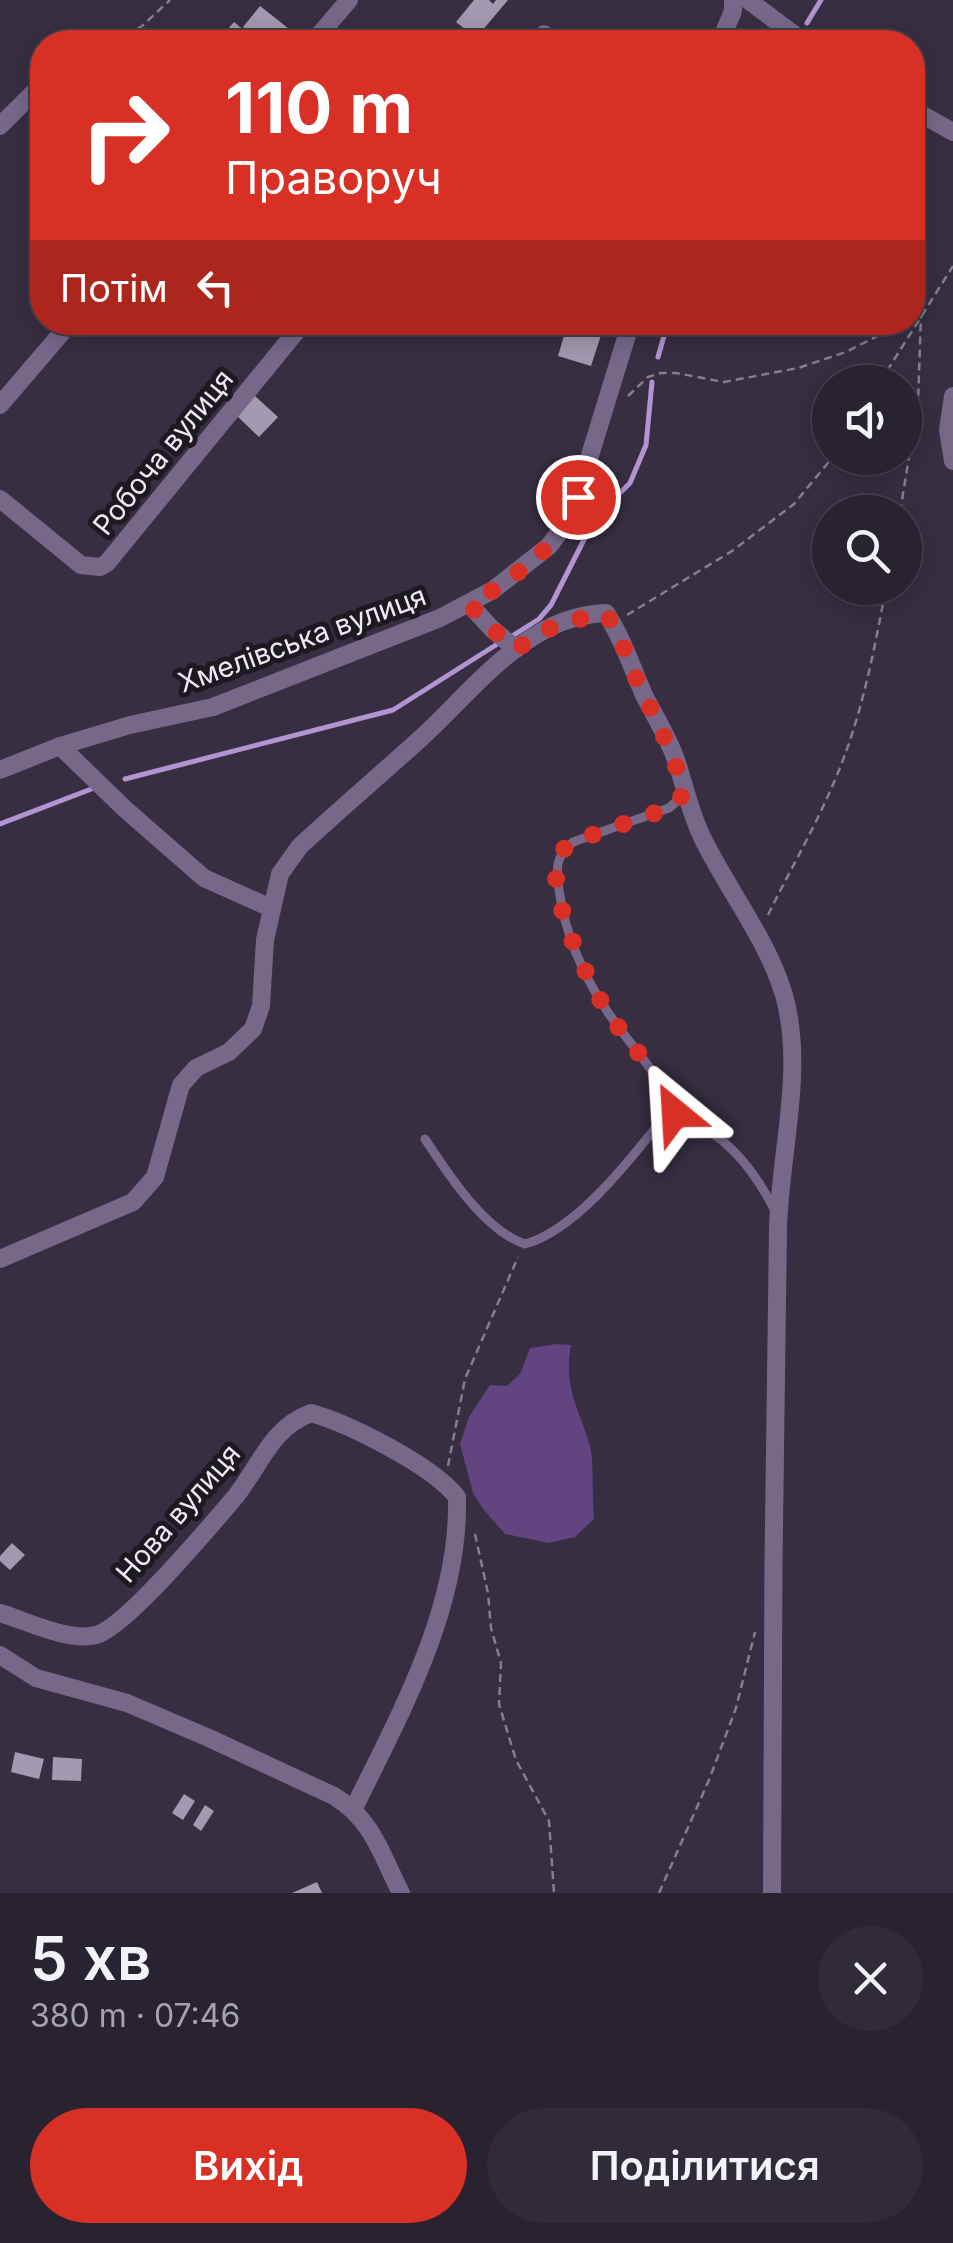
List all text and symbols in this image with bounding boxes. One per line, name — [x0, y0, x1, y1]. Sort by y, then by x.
text: 110 m — [225, 65, 413, 150]
icon: right — [60, 70, 190, 200]
text: Праворуч — [225, 150, 442, 205]
icon: left — [188, 260, 243, 315]
text: Потім — [60, 265, 168, 311]
street label: Робоча вулиця — [86, 362, 240, 542]
map controls — [812, 365, 922, 605]
button: sound — [812, 365, 922, 475]
pin — [536, 455, 621, 540]
icon: arrive — [551, 470, 606, 525]
button: search — [812, 495, 922, 605]
street label: Хмелівська вулиця — [173, 578, 431, 700]
position arrow — [623, 1061, 727, 1165]
street label: Нова вулиця — [109, 1437, 247, 1589]
text: 5 хв — [30, 1922, 151, 1994]
button: close — [818, 1926, 923, 2031]
text: 380 m · 07:46 — [30, 1996, 240, 2035]
button: Вихід — [30, 2108, 467, 2223]
button: Поділитися — [487, 2108, 923, 2223]

